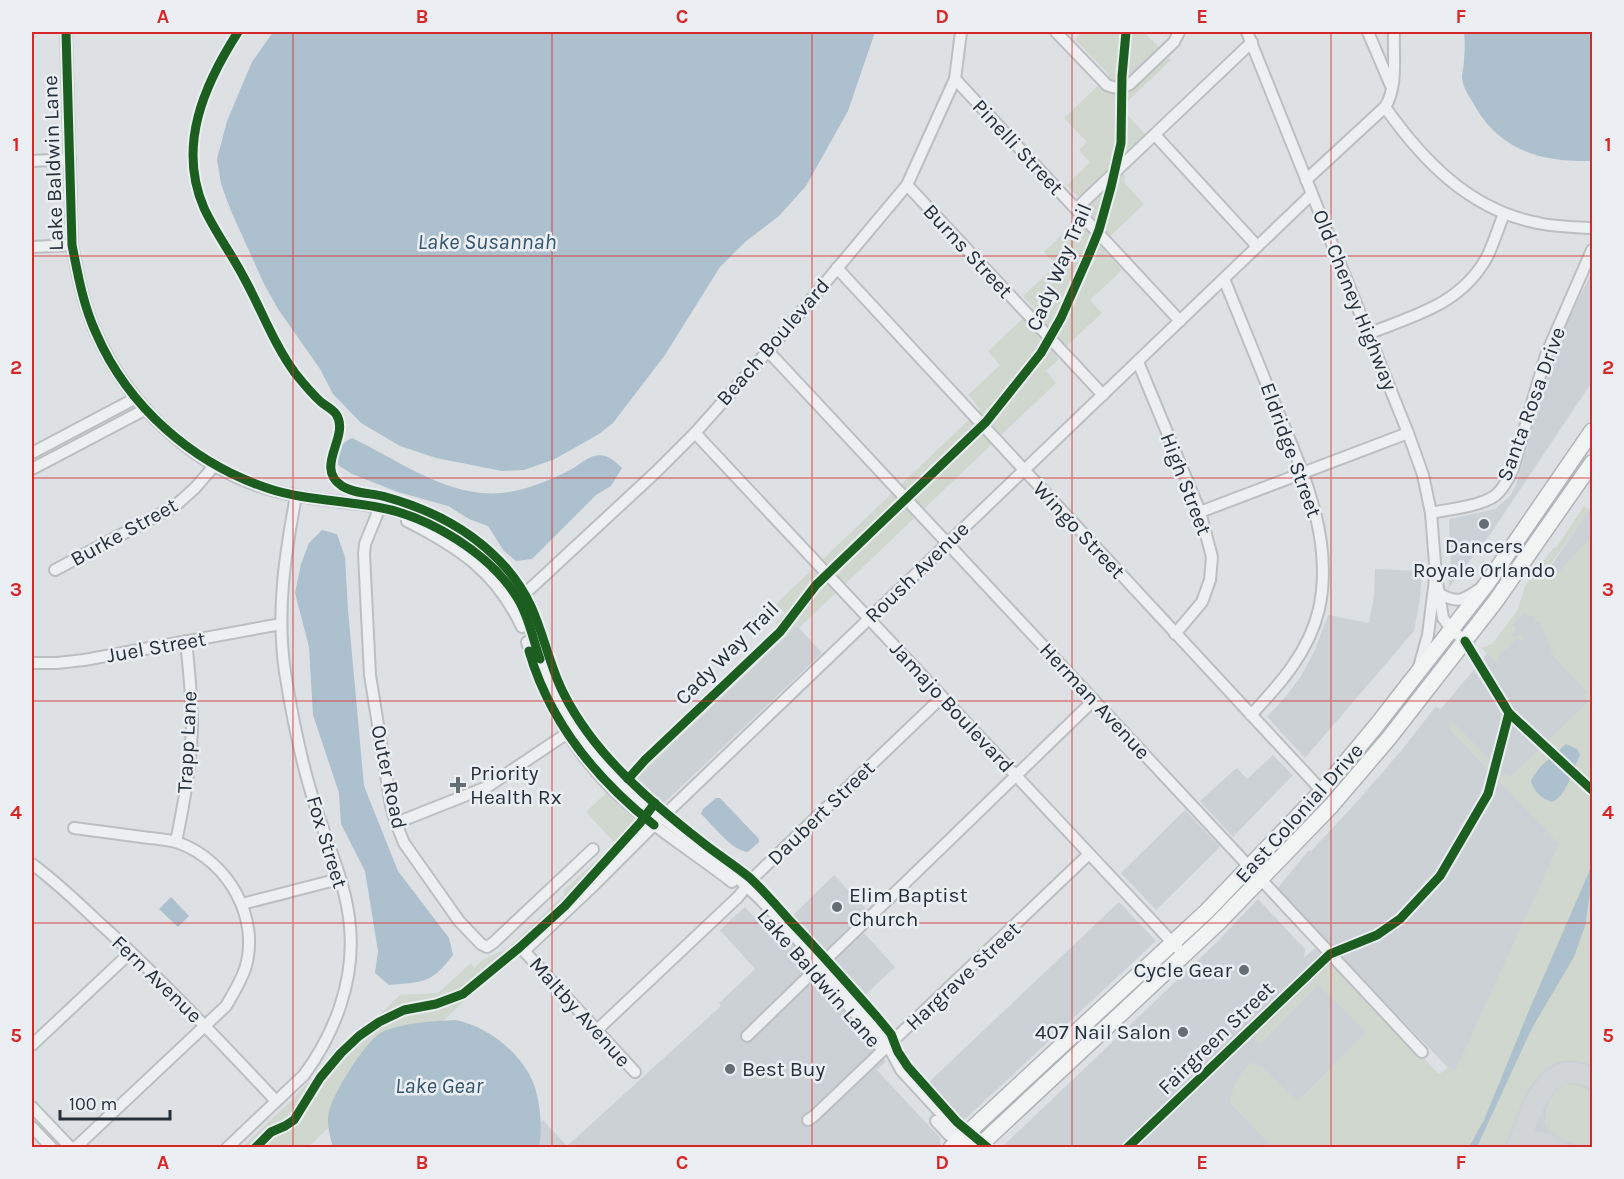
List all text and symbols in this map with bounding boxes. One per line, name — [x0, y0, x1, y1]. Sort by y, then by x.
text: A — [157, 5, 170, 28]
text: B — [416, 5, 428, 28]
text: C — [676, 5, 688, 28]
text: D — [935, 5, 949, 28]
text: E — [1196, 5, 1208, 28]
text: F — [1456, 5, 1467, 28]
street label: Lake Baldwin Lane — [38, 75, 68, 251]
street label: Pinelli Street — [968, 94, 1068, 200]
text: 1 — [12, 133, 20, 156]
text: 1 — [1604, 133, 1612, 156]
street label: Burns Street — [918, 199, 1018, 303]
street label: Cady Way Trail — [1021, 200, 1097, 334]
street label: Old Cheney Highway — [1308, 206, 1402, 394]
water label: Lake Susannah — [418, 229, 556, 255]
street label: Beach Boulevard — [711, 274, 835, 410]
street label: Santa Rosa Drive — [1492, 324, 1570, 484]
text: 2 — [10, 356, 22, 379]
text: 2 — [1602, 356, 1614, 379]
street label: Eldridge Street — [1255, 379, 1327, 521]
street label: High Street — [1156, 430, 1216, 539]
street label: Wingo Street — [1028, 477, 1130, 583]
street label: Burke Street — [66, 493, 182, 571]
street label: Roush Avenue — [860, 517, 974, 627]
marker: Dancers Royale Orlando — [1477, 517, 1491, 531]
place label: Dancers Royale Orlando — [1413, 534, 1555, 582]
text: 3 — [10, 578, 22, 601]
text: 3 — [1602, 578, 1614, 601]
street label: Cady Way Trail — [670, 596, 784, 710]
street label: Juel Street — [104, 626, 208, 668]
street label: Jamajo Boulevard — [885, 637, 1019, 777]
street label: Herman Avenue — [1035, 638, 1155, 764]
street label: Trapp Lane — [172, 690, 202, 794]
street label: Outer Road — [366, 723, 412, 831]
street label: East Colonial Drive — [1230, 738, 1368, 888]
street label: Daubert Street — [762, 756, 880, 870]
place label: Priority Health Rx — [470, 761, 562, 809]
marker: Priority Health Rx — [451, 778, 465, 792]
street label: Fox Street — [302, 793, 352, 891]
text: 4 — [10, 801, 22, 824]
text: 4 — [1602, 801, 1614, 824]
place label: Elim Baptist Church — [849, 883, 968, 931]
marker: Elim Baptist Church — [830, 900, 844, 914]
street label: Lake Baldwin Lane — [752, 904, 886, 1052]
street label: Hargrave Street — [901, 917, 1025, 1035]
street label: Fern Avenue — [107, 930, 207, 1028]
street label: Maltby Avenue — [524, 952, 636, 1072]
place label: Cycle Gear — [1133, 958, 1232, 982]
marker: Cycle Gear — [1237, 963, 1251, 977]
street label: Fairgreen Street — [1153, 977, 1279, 1099]
place label: 407 Nail Salon — [1035, 1020, 1171, 1044]
text: 5 — [10, 1024, 22, 1047]
text: 5 — [1602, 1024, 1614, 1047]
marker: 407 Nail Salon — [1176, 1025, 1190, 1039]
place label: Best Buy — [742, 1057, 826, 1081]
marker: Best Buy — [723, 1062, 737, 1076]
water label: Lake Gear — [395, 1073, 484, 1099]
scale bar — [60, 1083, 170, 1121]
text: 100 m — [69, 1093, 117, 1115]
text: A — [157, 1151, 170, 1174]
text: B — [416, 1151, 428, 1174]
text: C — [676, 1151, 688, 1174]
text: D — [935, 1151, 949, 1174]
text: E — [1196, 1151, 1208, 1174]
text: F — [1456, 1151, 1467, 1174]

